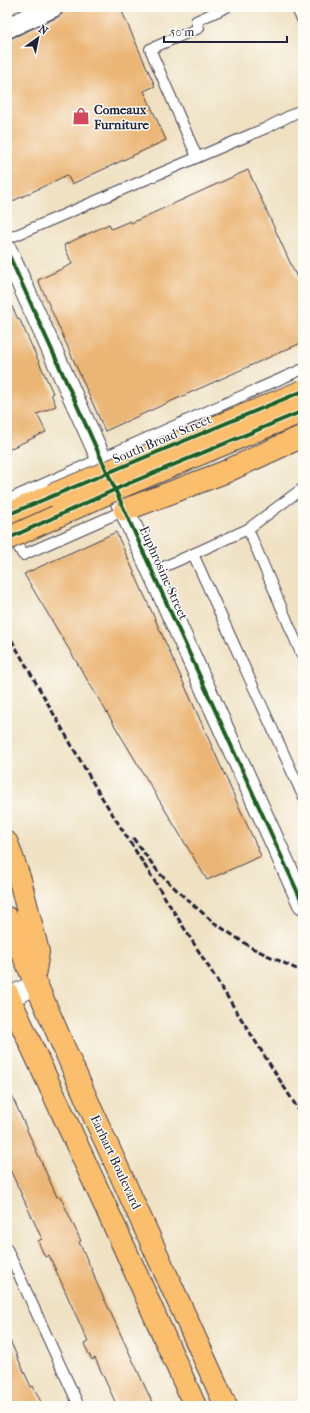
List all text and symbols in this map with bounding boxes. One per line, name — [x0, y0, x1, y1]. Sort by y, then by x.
north arrow — [18, 18, 58, 58]
scale bar — [164, 18, 287, 44]
text: N — [36, 22, 51, 38]
text: 50 m — [170, 25, 194, 39]
place label: Comeaux Furniture — [93, 102, 150, 132]
shop icon: Comeaux Furniture — [71, 106, 91, 126]
street label: South Broad Street — [110, 411, 214, 467]
street label: Euphrosine Street — [137, 524, 192, 623]
street label: Earhart Boulevard — [88, 1112, 145, 1213]

